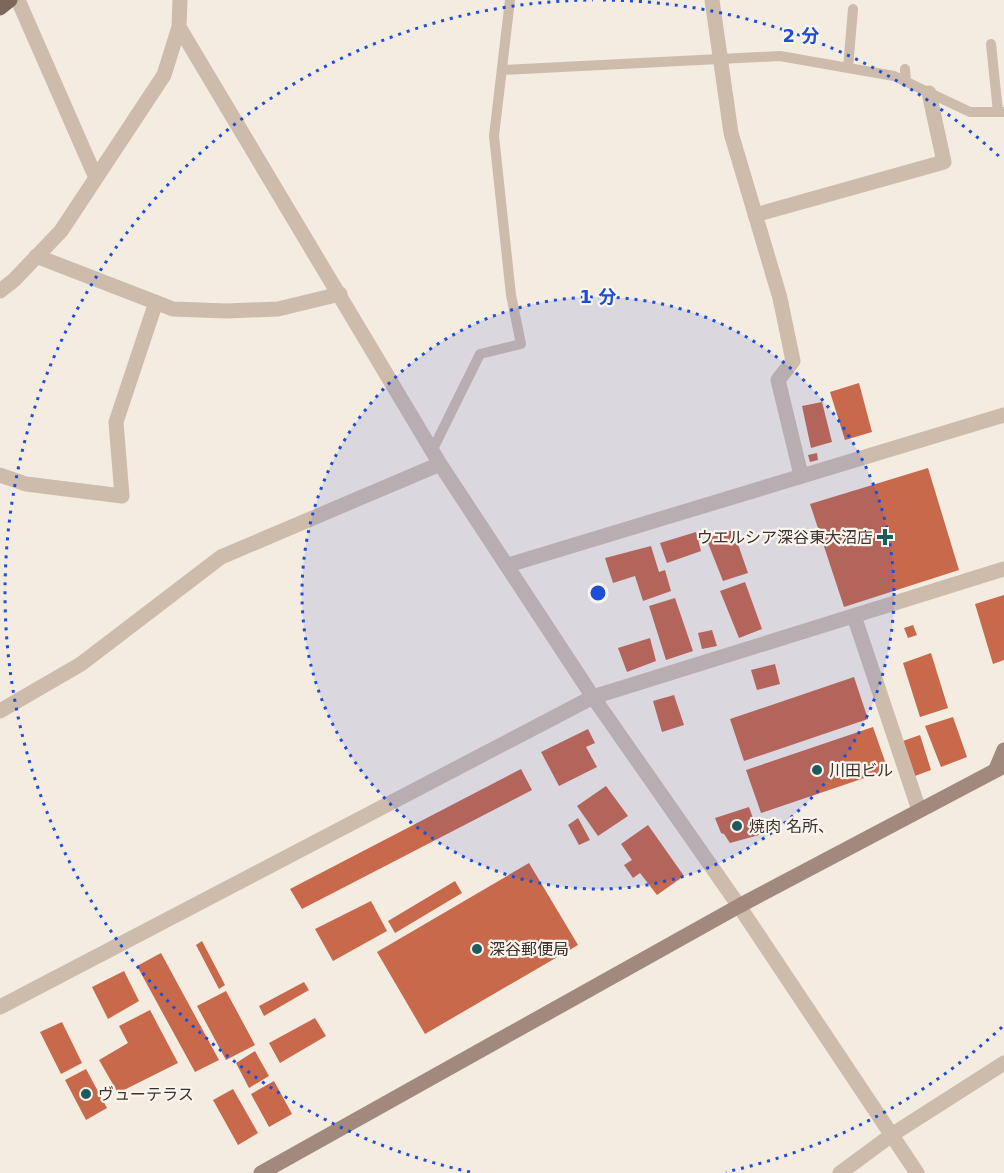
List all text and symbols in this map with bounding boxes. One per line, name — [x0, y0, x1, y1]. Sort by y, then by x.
text: 2 分 — [783, 25, 819, 46]
text: 1 分 — [580, 286, 616, 307]
place label: ウエルシア深谷東大沼店 — [697, 528, 873, 547]
marker: ウエルシア深谷東大沼店 — [878, 530, 892, 544]
centre of rings — [588, 583, 608, 603]
place label: 川田ビル — [829, 761, 893, 780]
marker: 川田ビル — [810, 763, 824, 777]
place label: 焼肉 名所、 — [749, 817, 834, 836]
marker: 焼肉 名所、 — [730, 819, 744, 833]
place label: 深谷郵便局 — [489, 940, 569, 959]
marker: 深谷郵便局 — [470, 942, 484, 956]
place label: ヴューテラス — [98, 1085, 194, 1104]
marker: ヴューテラス — [79, 1087, 93, 1101]

